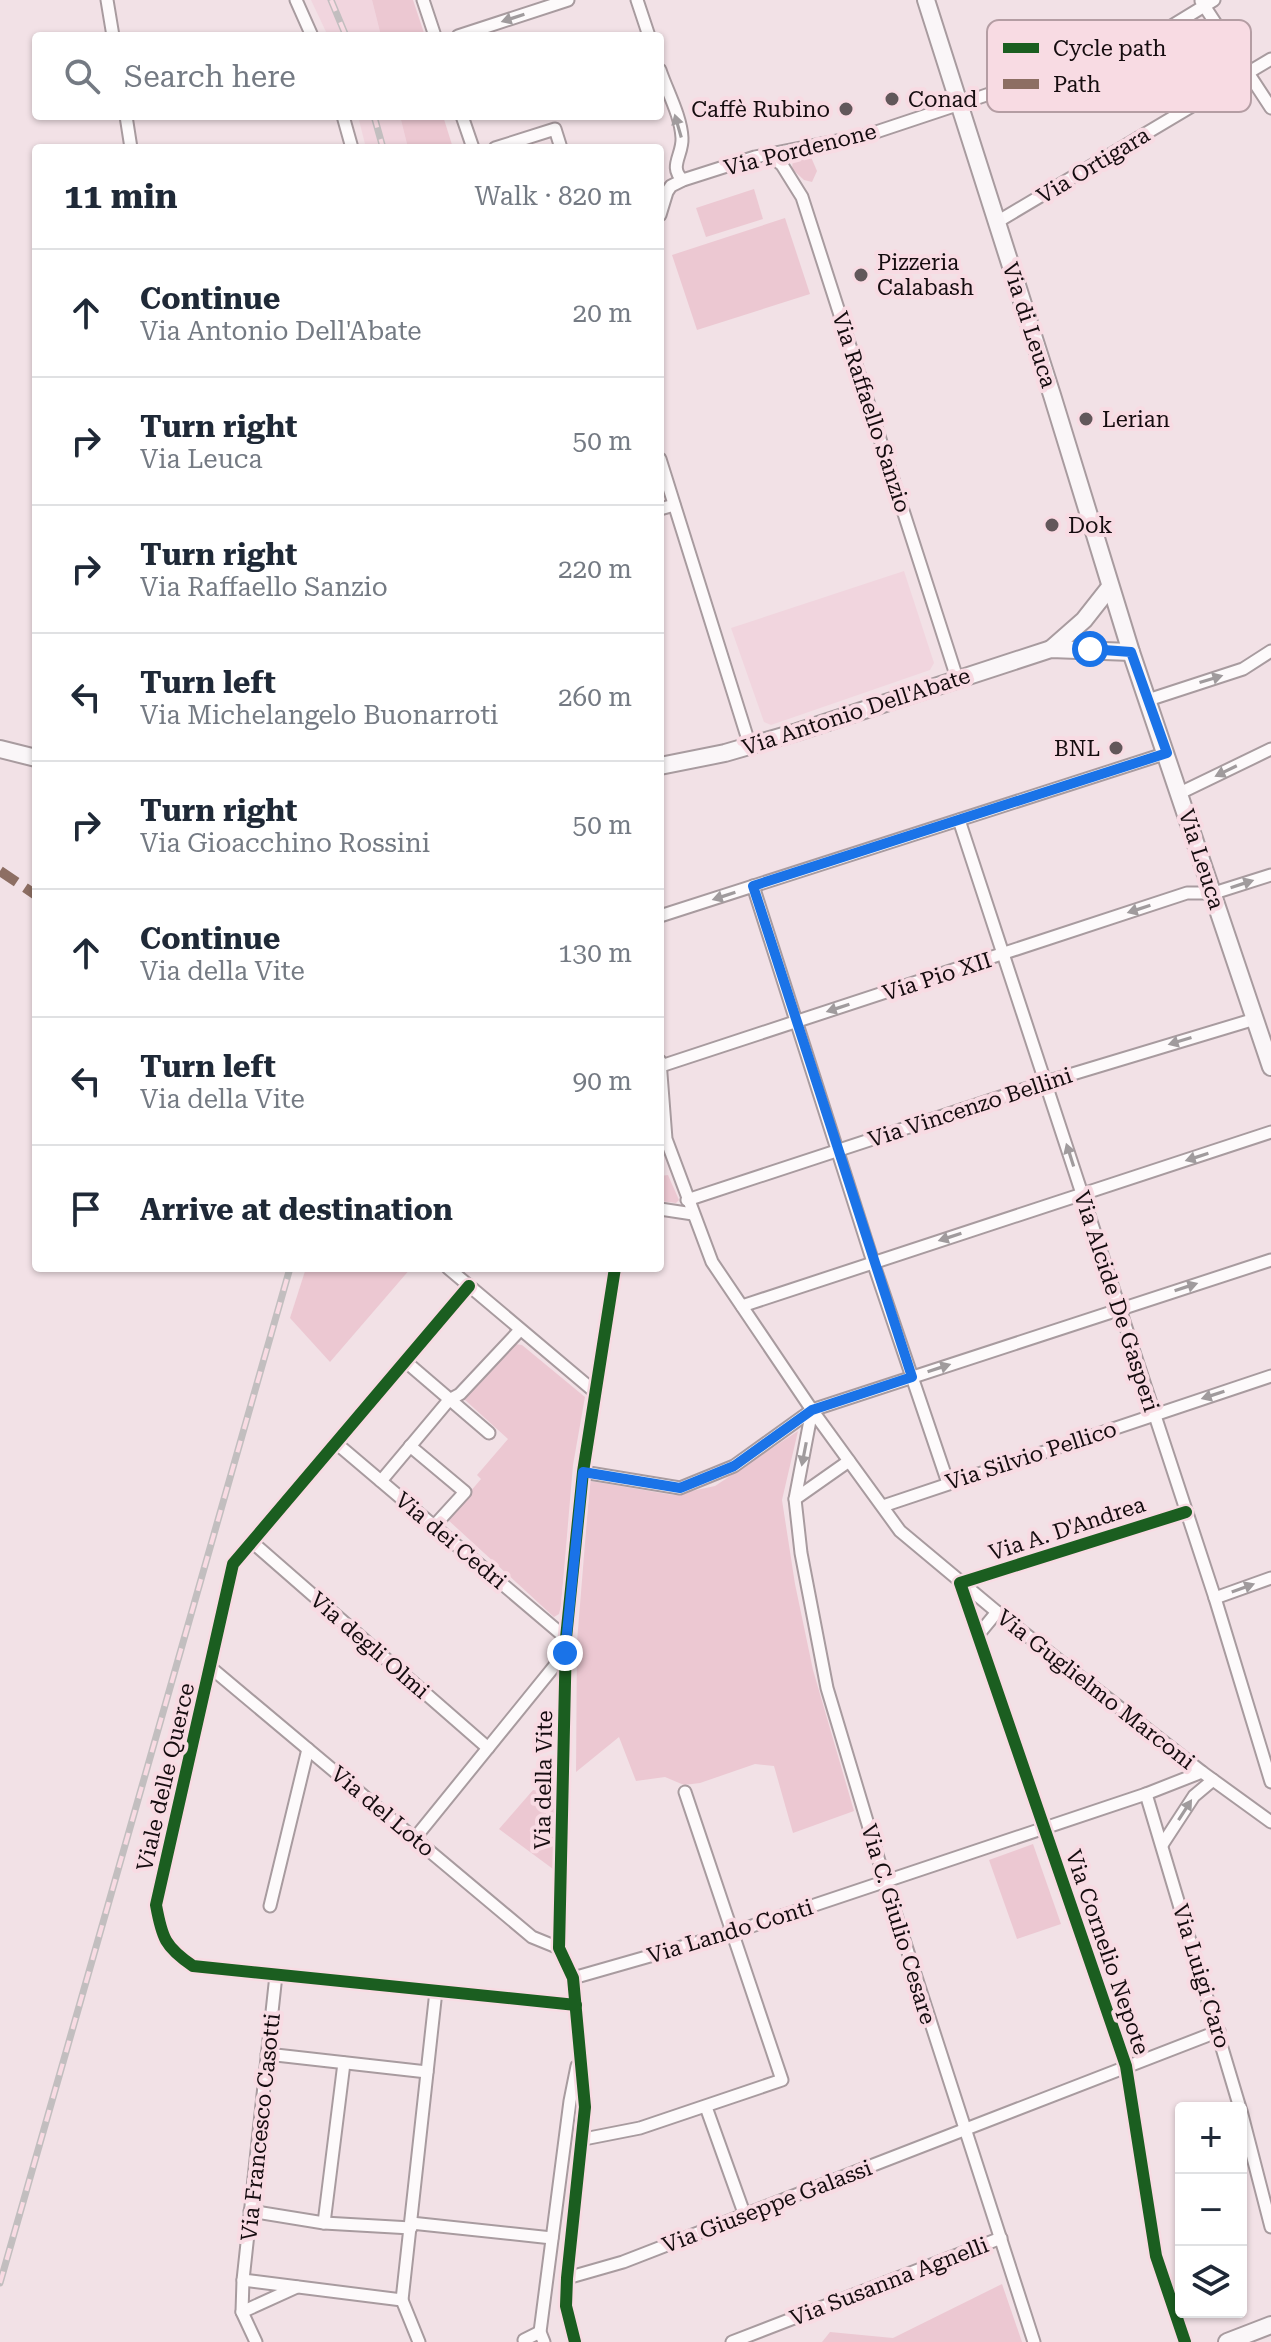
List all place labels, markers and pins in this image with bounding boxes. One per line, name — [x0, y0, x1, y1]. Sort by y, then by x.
place label: Conad — [908, 87, 977, 112]
marker: Conad — [883, 90, 901, 108]
place label: Caffè Rubino — [691, 97, 830, 122]
marker: Caffè Rubino — [837, 100, 855, 118]
place label: Pizzeria Calabash — [877, 250, 974, 300]
marker: Pizzeria Calabash — [852, 266, 870, 284]
place label: Lerian — [1102, 407, 1170, 432]
marker: Lerian — [1077, 410, 1095, 428]
place label: Dok — [1068, 513, 1113, 538]
marker: Dok — [1043, 516, 1061, 534]
place label: BNL — [1054, 736, 1100, 761]
marker: BNL — [1107, 739, 1125, 757]

